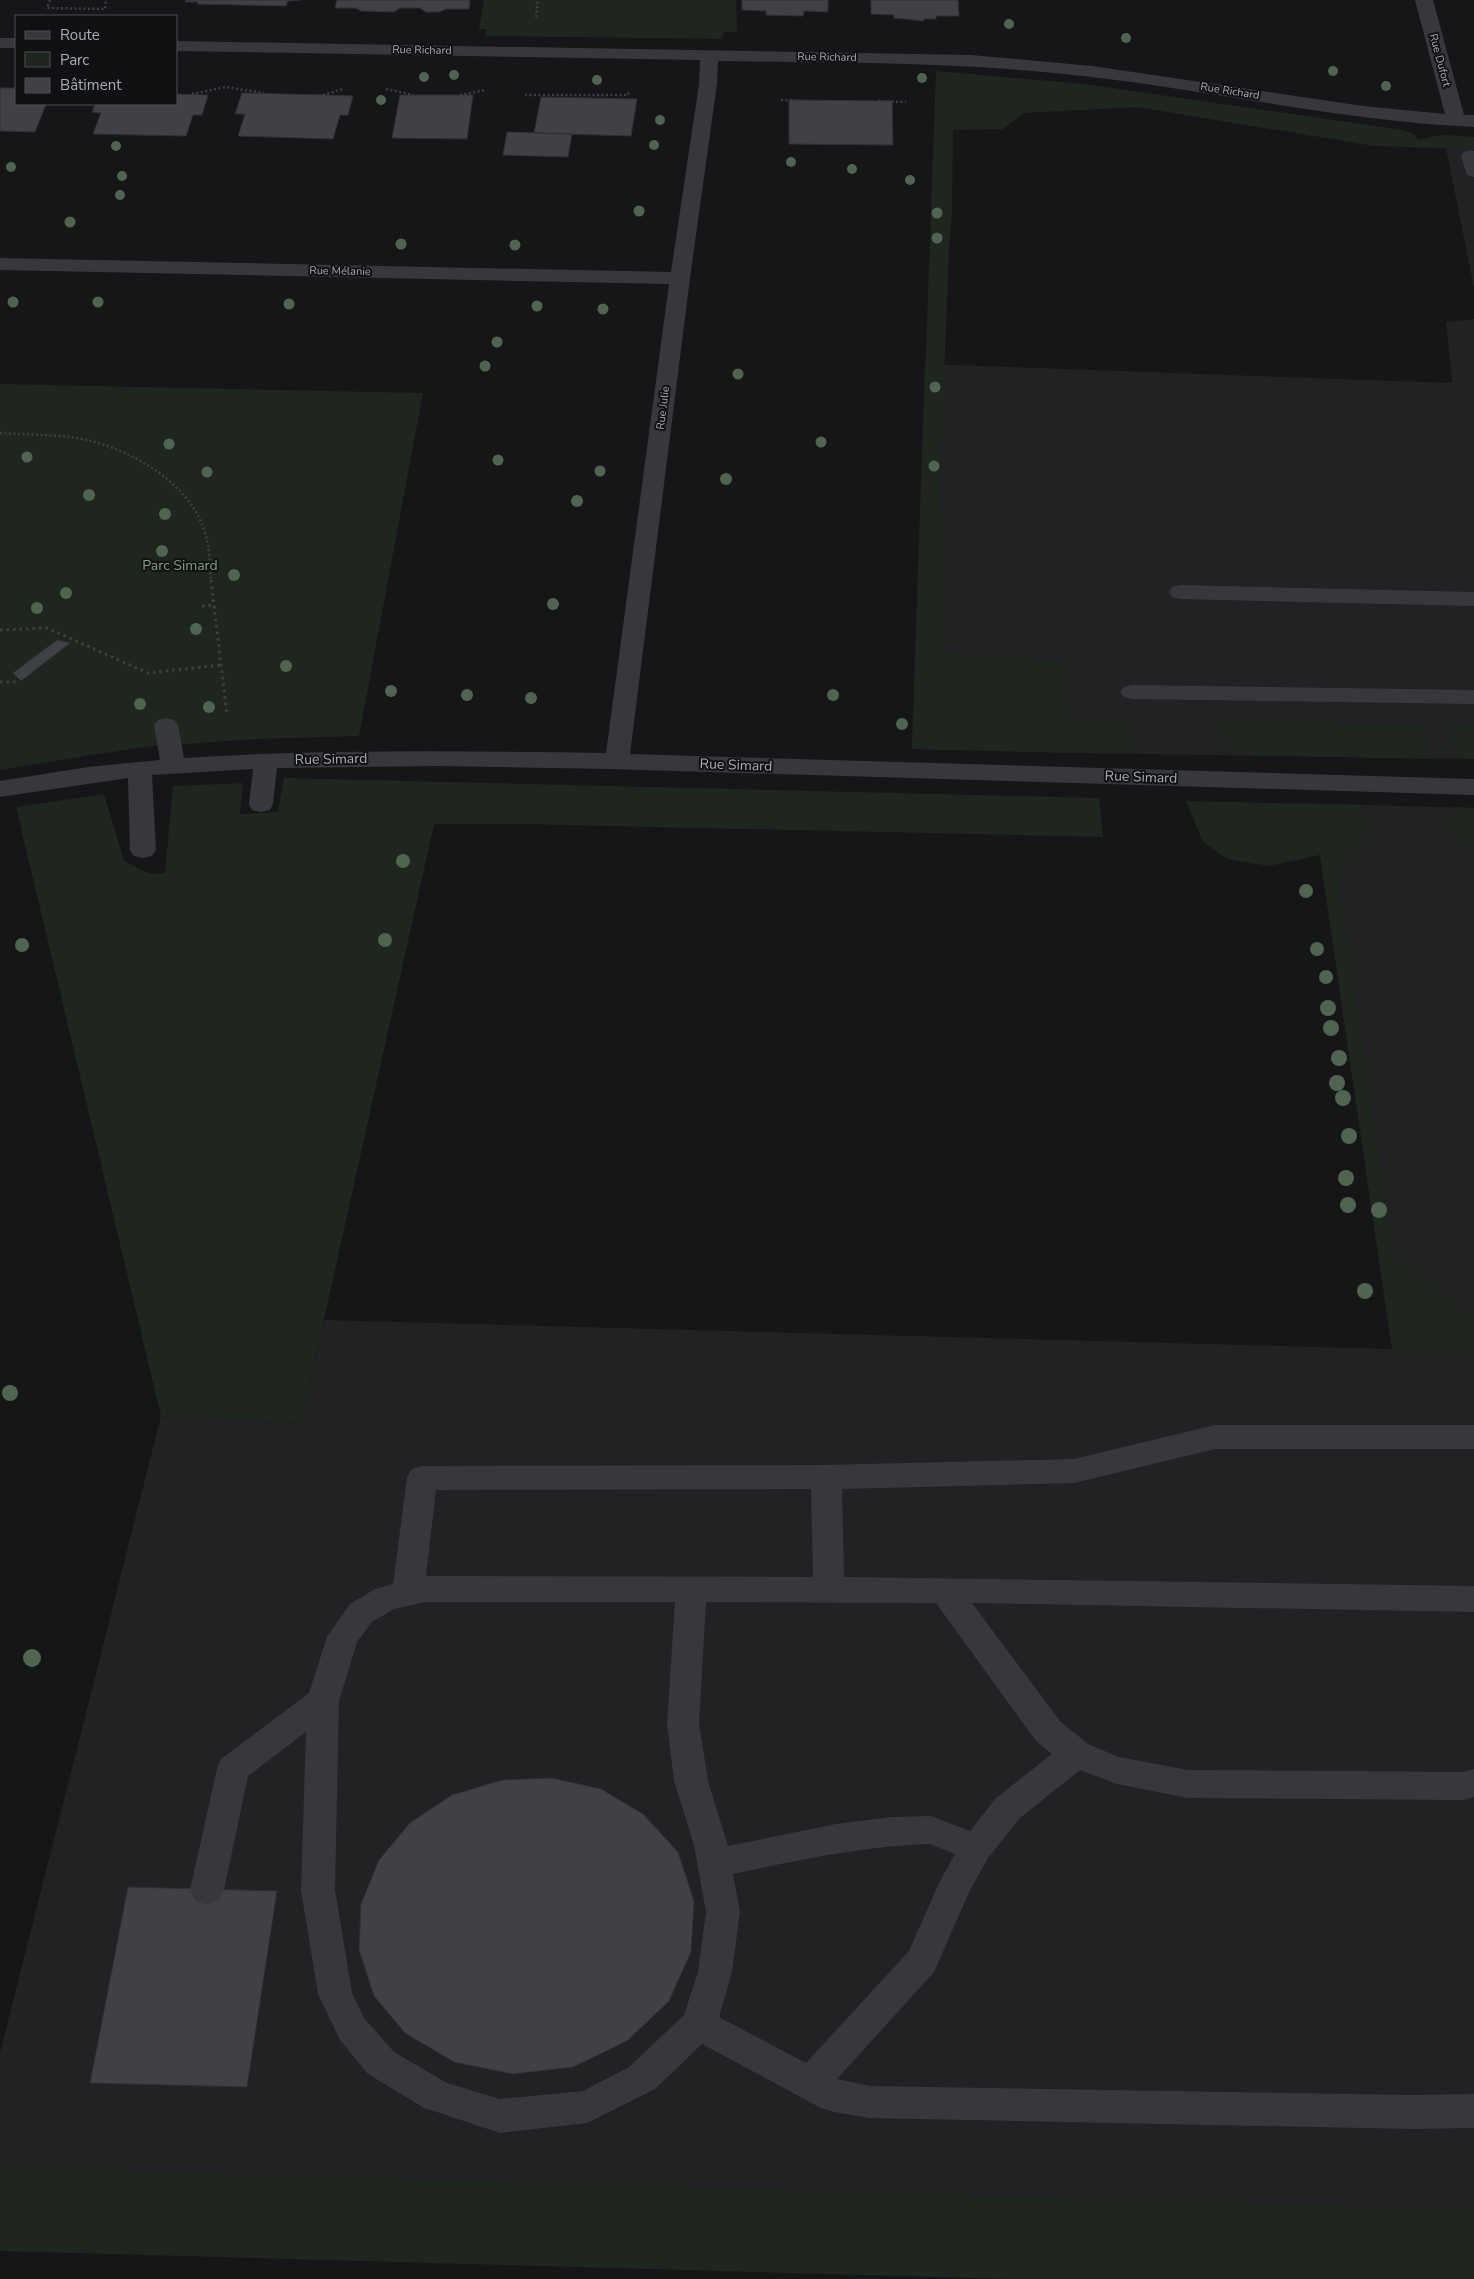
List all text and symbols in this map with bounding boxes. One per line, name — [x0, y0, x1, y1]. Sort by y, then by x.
legend — [15, 15, 178, 105]
text: Route — [60, 25, 100, 45]
street label: Rue Dufort — [1426, 32, 1454, 88]
street label: Rue Richard — [392, 42, 452, 58]
street label: Rue Richard — [797, 49, 857, 65]
text: Parc — [60, 50, 89, 70]
text: Bâtiment — [60, 75, 122, 95]
street label: Rue Richard — [1199, 79, 1261, 103]
street label: Rue Mélanie — [309, 263, 371, 279]
street label: Rue Julie — [653, 385, 673, 431]
park label: Parc Simard — [142, 556, 218, 575]
street label: Rue Simard — [295, 749, 367, 769]
street label: Rue Simard — [699, 754, 773, 776]
street label: Rue Simard — [1104, 766, 1178, 788]

